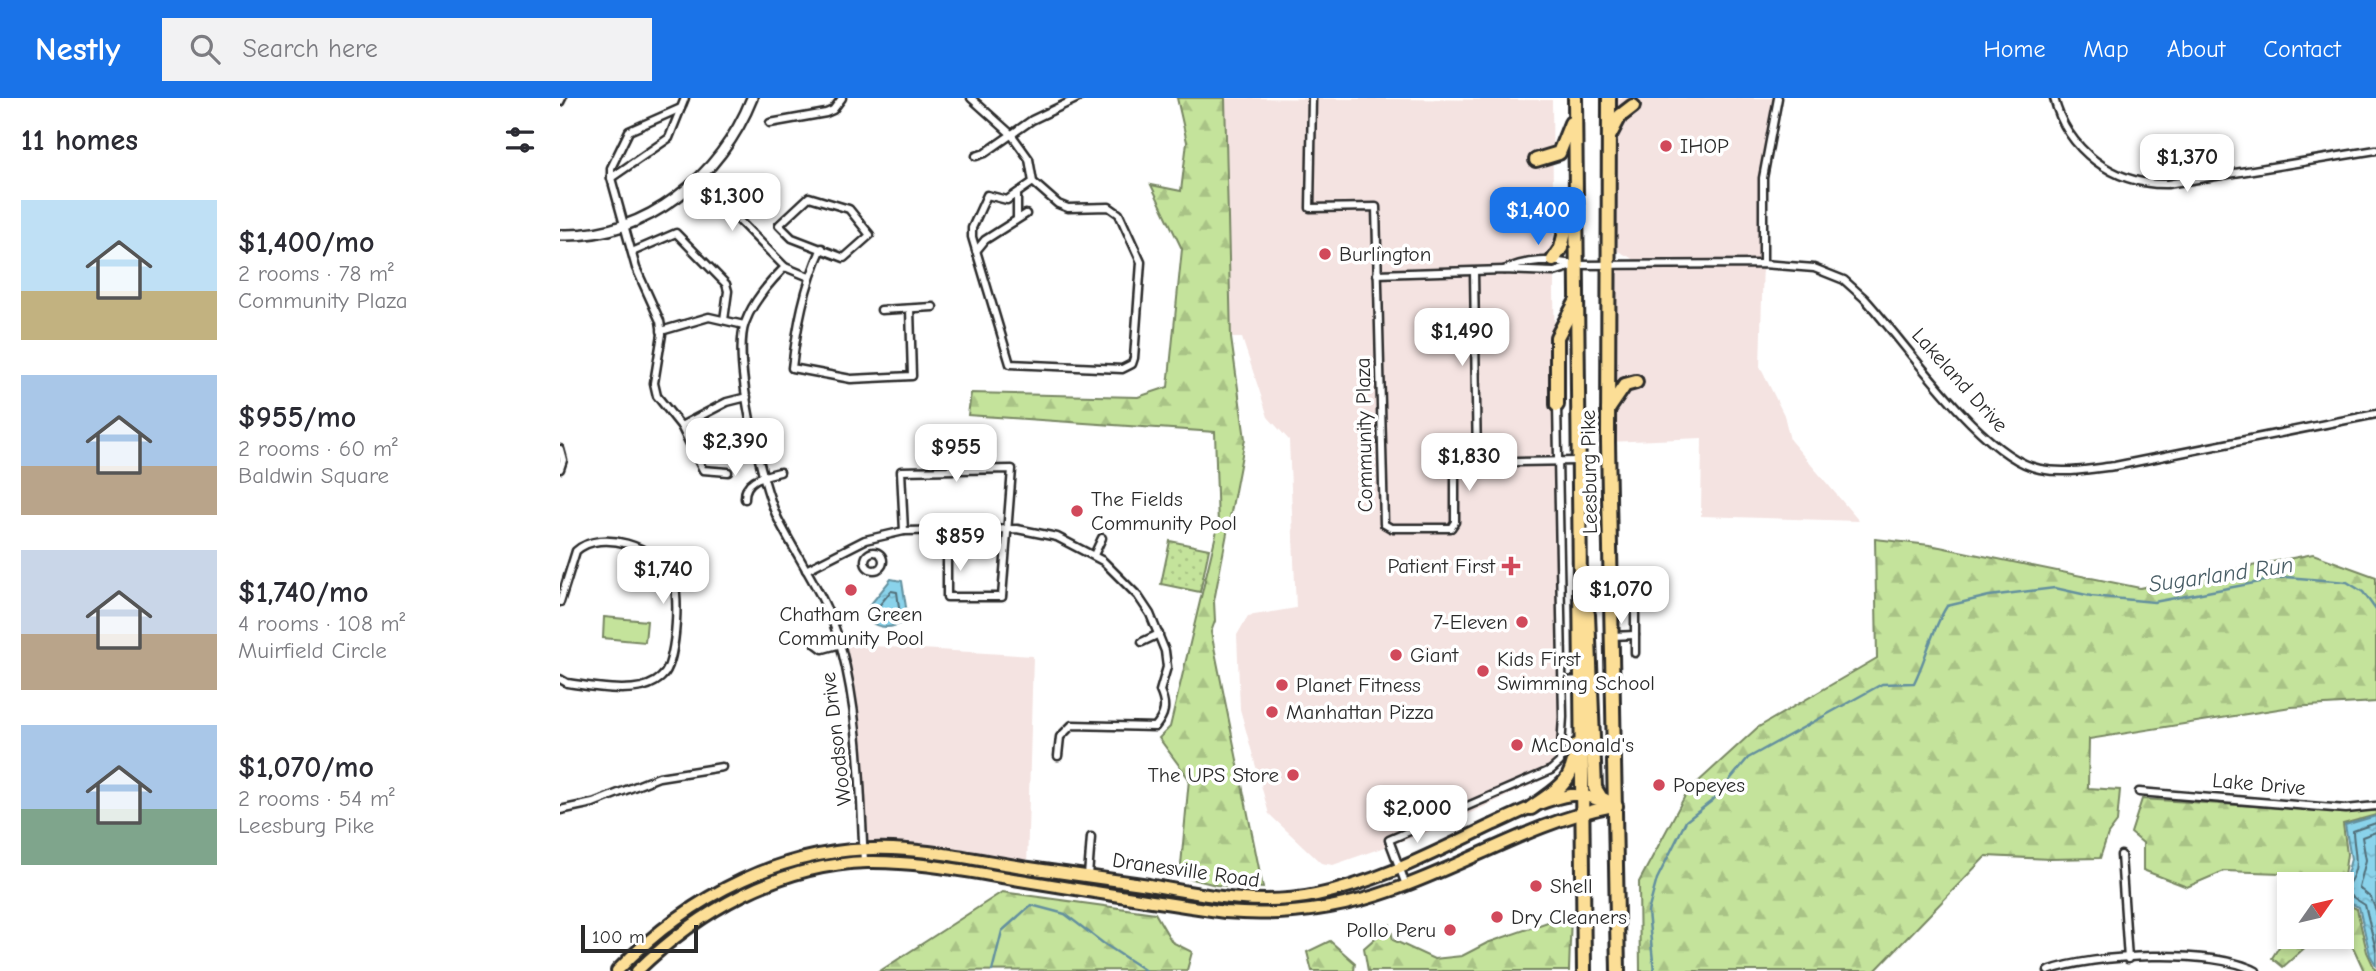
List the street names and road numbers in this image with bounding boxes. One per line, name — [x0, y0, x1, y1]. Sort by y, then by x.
street label: Lakeland Drive — [1907, 323, 2013, 437]
street label: Community Plaza — [1351, 357, 1377, 513]
street label: Leesburg Pike — [1576, 410, 1602, 534]
street label: Woodson Drive — [816, 671, 856, 807]
street label: Lake Drive — [2211, 768, 2307, 800]
street label: Dranesville Road — [1111, 848, 1261, 892]

